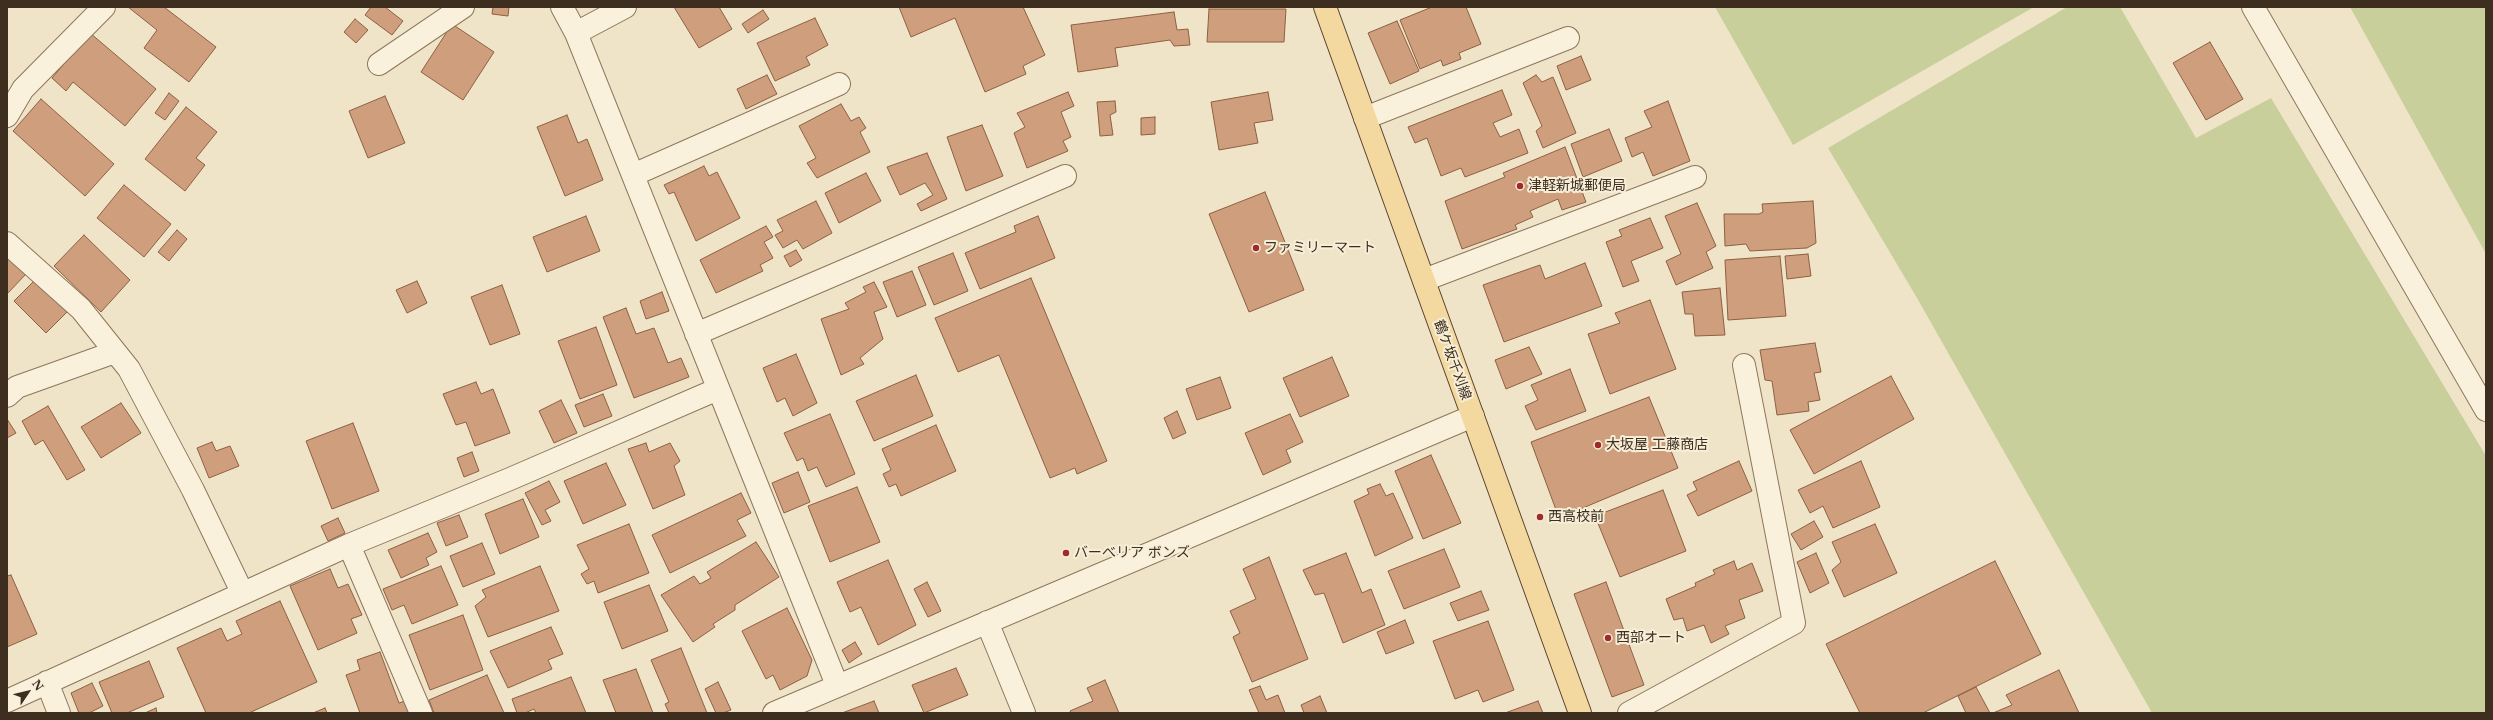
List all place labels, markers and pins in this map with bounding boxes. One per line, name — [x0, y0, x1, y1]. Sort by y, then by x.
place label: 津軽新城郵便局 — [1528, 178, 1626, 194]
marker: 津軽新城郵便局 — [1515, 181, 1525, 191]
place label: ファミリーマート — [1264, 240, 1376, 256]
marker: ファミリーマート — [1251, 243, 1261, 253]
place label: 大坂屋 工藤商店 — [1606, 437, 1708, 453]
marker: 大坂屋 工藤商店 — [1593, 440, 1603, 450]
place label: 西高校前 — [1548, 509, 1604, 525]
marker: 西高校前 — [1535, 512, 1545, 522]
place label: バーべリア ボンズ — [1074, 545, 1190, 561]
marker: バーべリア ボンズ — [1061, 548, 1071, 558]
place label: 西部オート — [1616, 630, 1686, 646]
marker: 西部オート — [1603, 633, 1613, 643]

